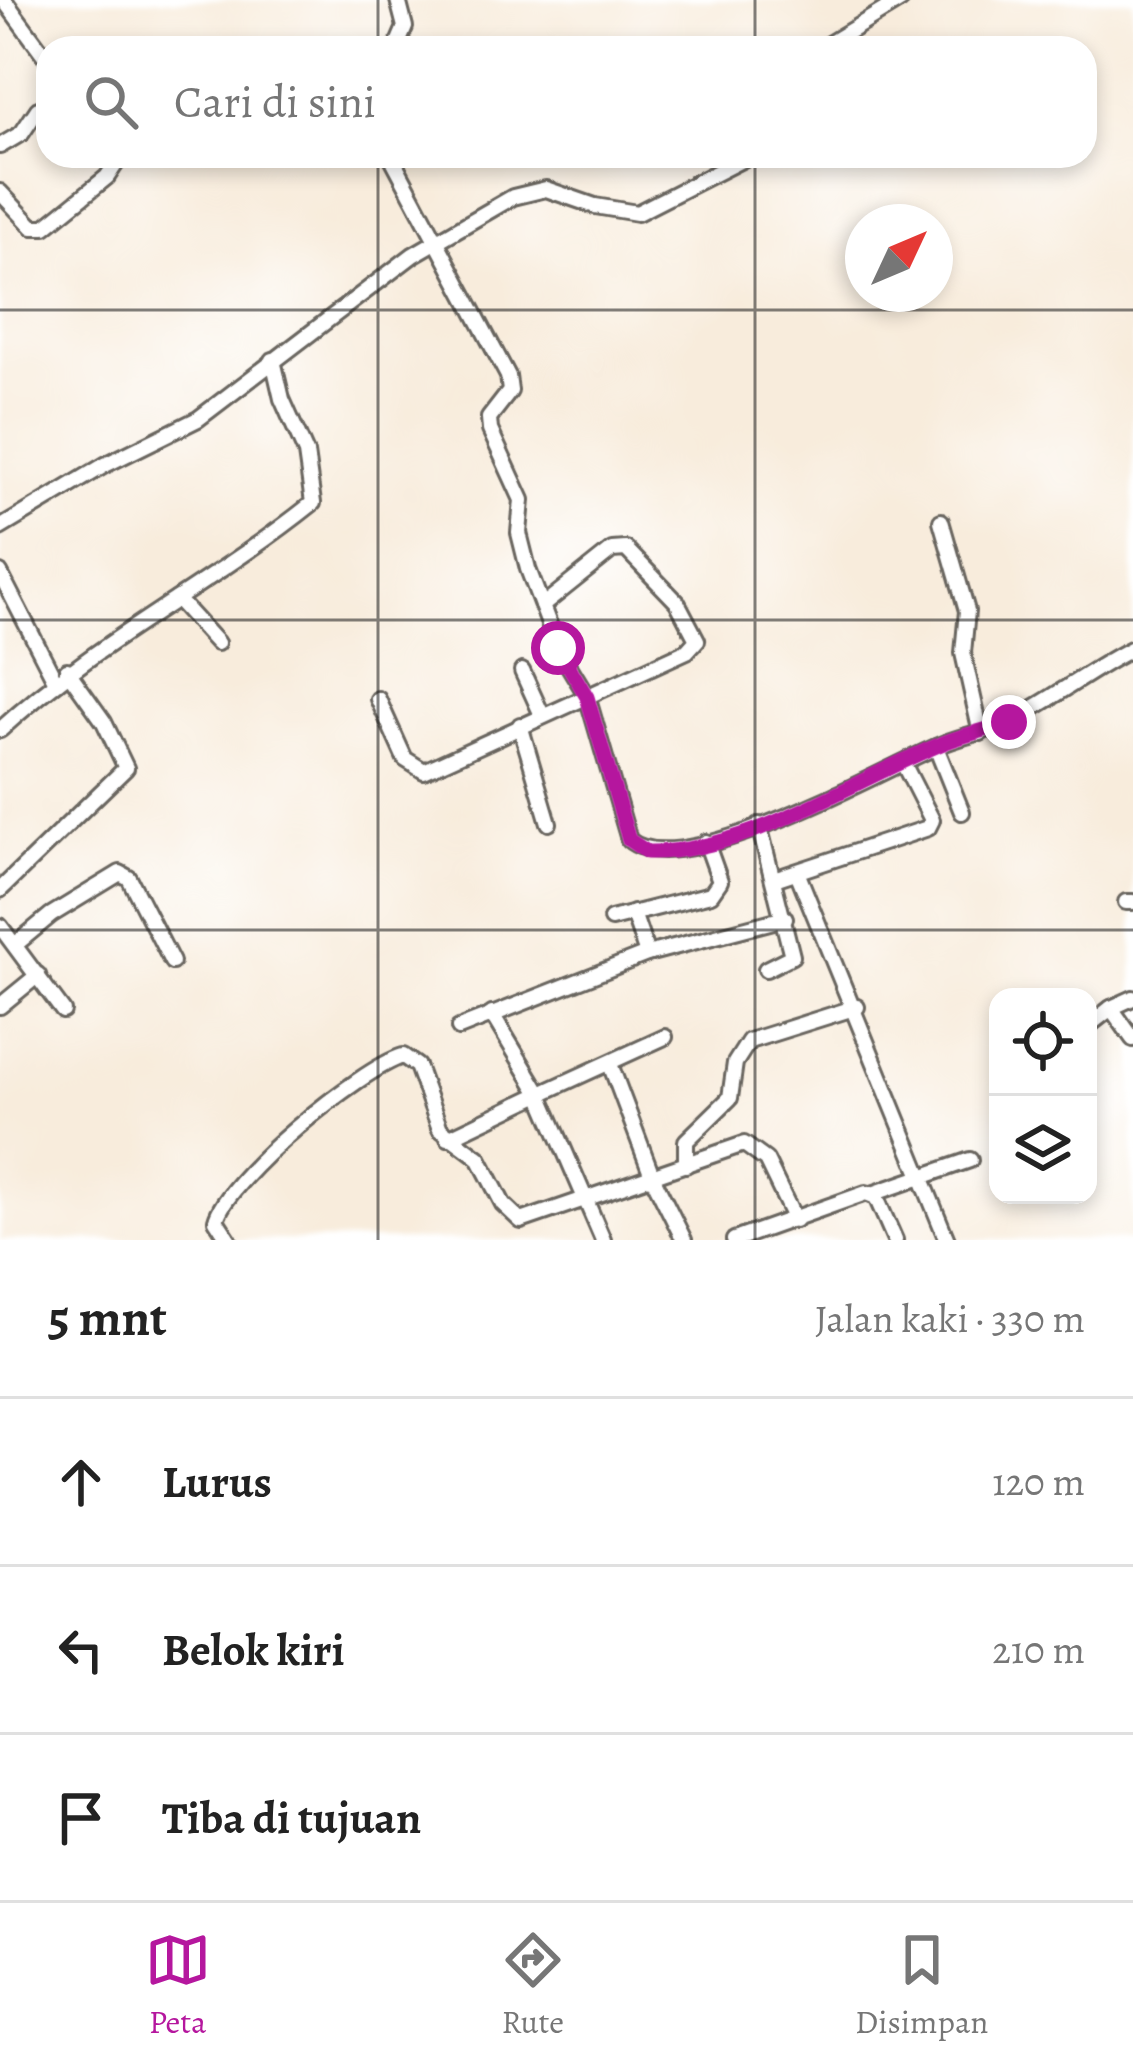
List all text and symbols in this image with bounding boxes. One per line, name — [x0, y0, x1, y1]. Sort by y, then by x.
search box — [36, 36, 1097, 168]
icon: search — [78, 69, 144, 135]
text: Cari di sini — [174, 71, 376, 133]
north arrow — [845, 204, 953, 312]
route start — [531, 621, 585, 675]
route end — [982, 695, 1036, 749]
map controls — [989, 988, 1097, 1204]
button: locate — [989, 988, 1097, 1096]
button: layers — [989, 1096, 1097, 1204]
text: 5 mnt — [48, 1283, 167, 1353]
text: Jalan kaki · 330 m — [815, 1292, 1085, 1345]
icon: ahead — [48, 1449, 114, 1515]
text: Lurus — [162, 1451, 272, 1513]
text: 120 m — [992, 1455, 1085, 1508]
icon: left — [48, 1617, 114, 1683]
text: Belok kiri — [162, 1619, 345, 1681]
text: 210 m — [992, 1623, 1085, 1676]
icon: arrive — [48, 1785, 114, 1851]
text: Tiba di tujuan — [162, 1787, 421, 1849]
tab: Peta — [145, 1927, 211, 2044]
tab: Rute — [500, 1927, 566, 2044]
tab: Disimpan — [855, 1927, 988, 2044]

